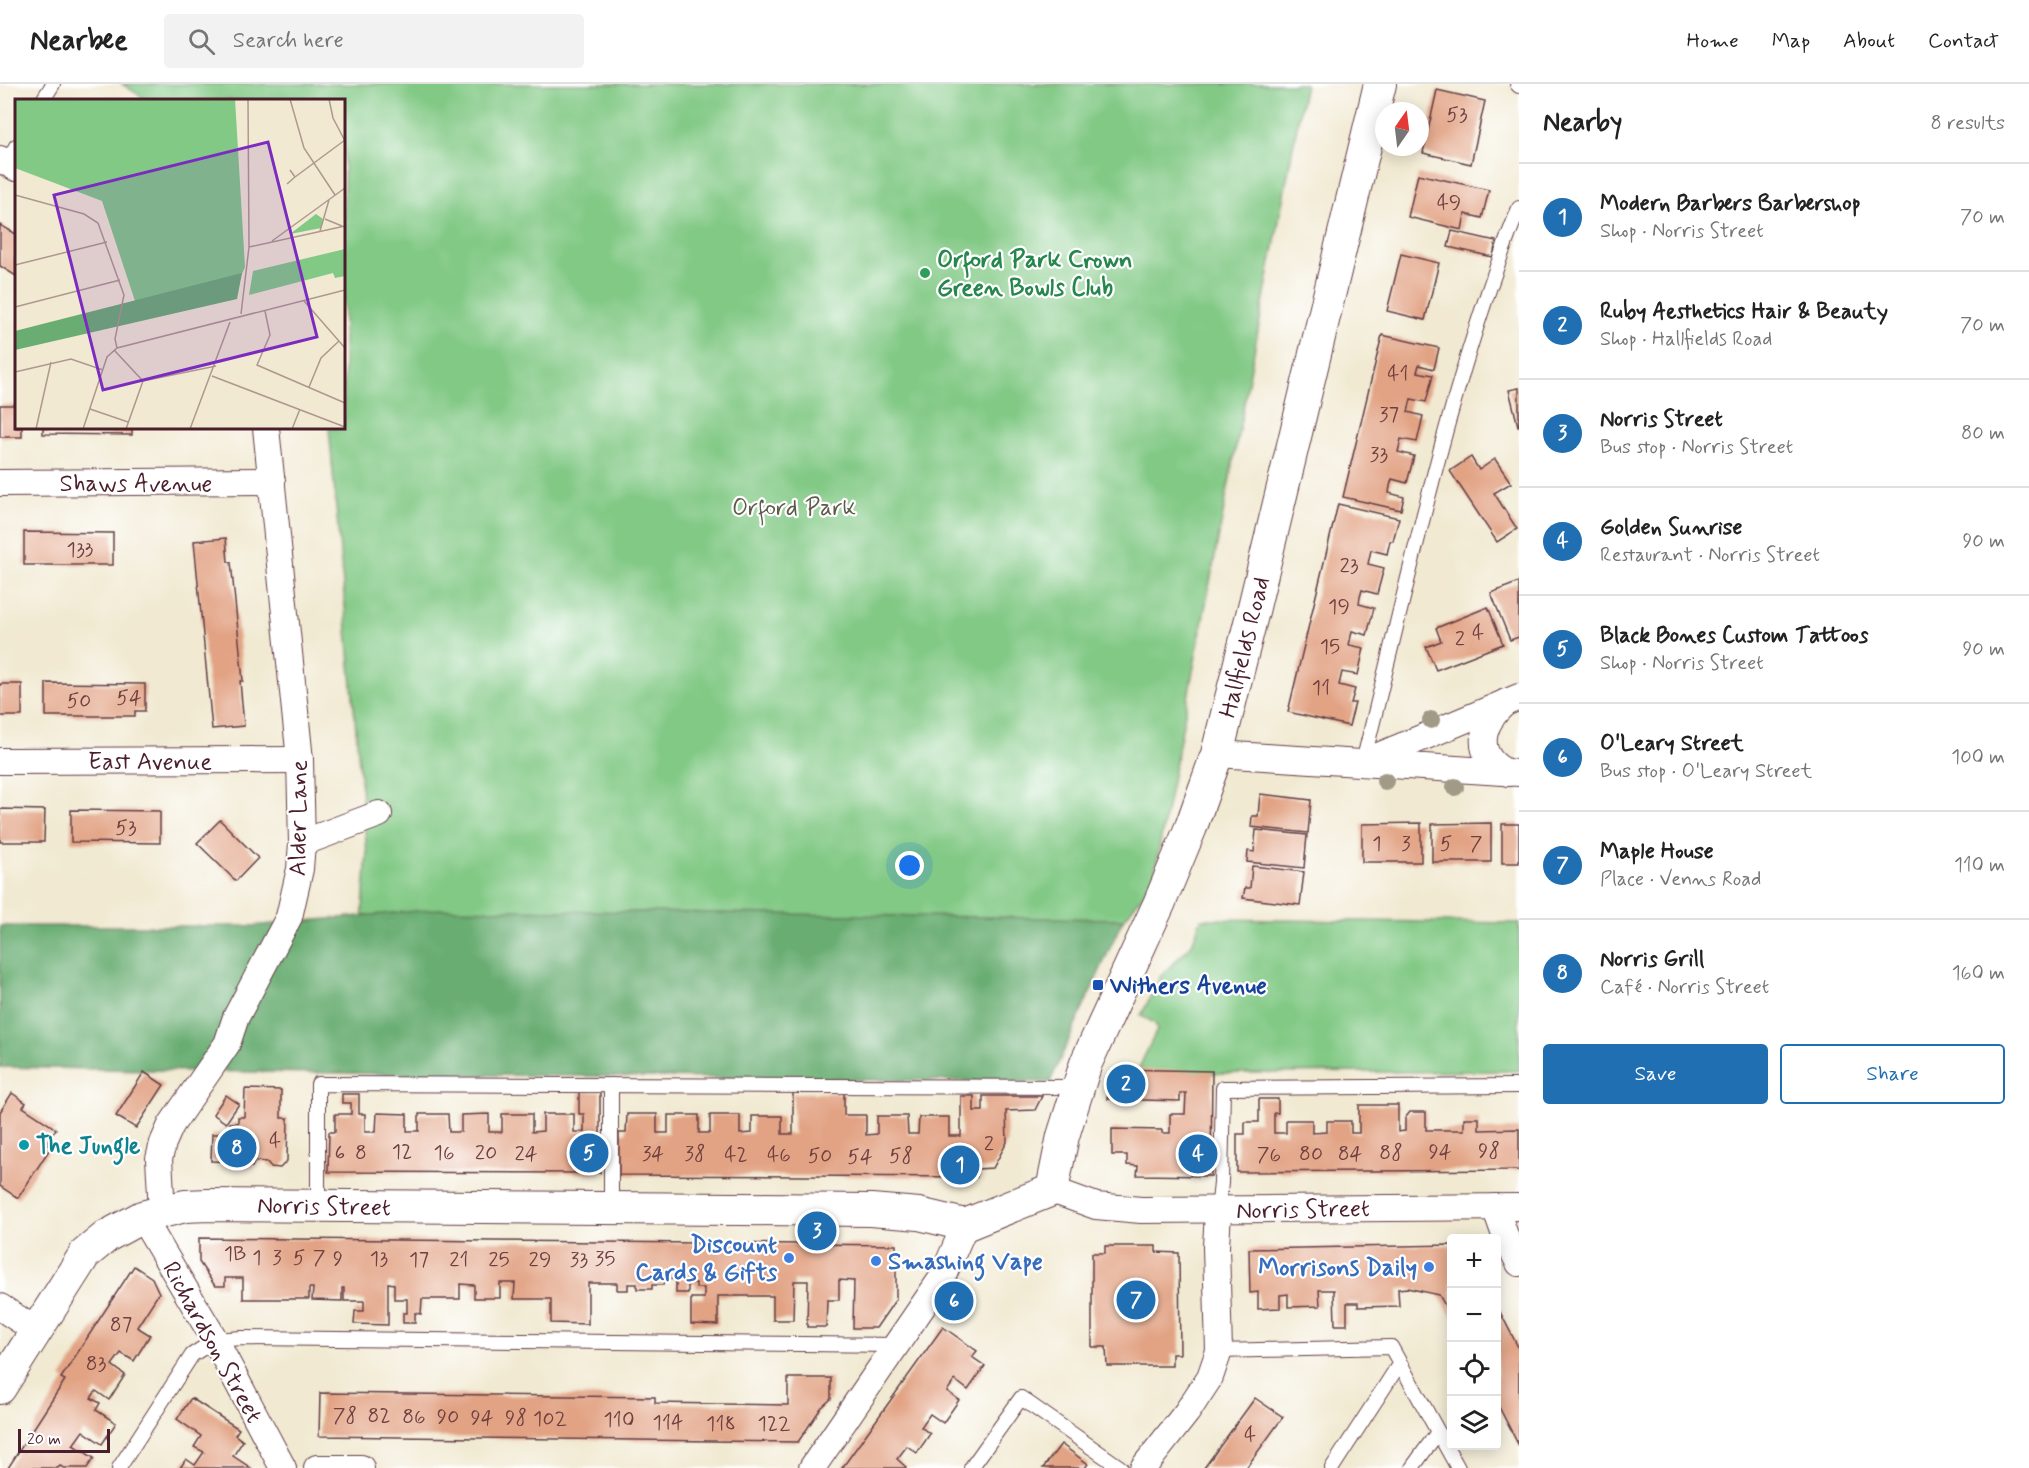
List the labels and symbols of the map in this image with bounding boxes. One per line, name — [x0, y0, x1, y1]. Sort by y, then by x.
inset map — [15, 99, 345, 429]
house number: 53 — [1446, 101, 1468, 129]
north arrow — [1375, 102, 1429, 156]
house number: 49 — [1437, 189, 1461, 217]
place label: Orford Park Crown Green Bowls Club — [937, 245, 1132, 304]
marker: Orford Park Crown Green Bowls Club — [918, 266, 932, 280]
house number: 41 — [1387, 360, 1409, 388]
house number: 37 — [1379, 401, 1399, 429]
house number: 33 — [1370, 441, 1388, 469]
street label: Shaws Avenue — [60, 469, 212, 500]
park label: Orford Park — [732, 493, 856, 526]
house number: 133 — [67, 536, 94, 564]
house number: 23 — [1339, 552, 1359, 580]
street label: Hallfields Road — [1213, 574, 1278, 721]
house number: 19 — [1328, 593, 1350, 621]
house number: 4 — [1472, 619, 1484, 647]
house number: 2 — [1455, 625, 1465, 653]
house number: 15 — [1320, 633, 1340, 661]
house number: 11 — [1312, 674, 1330, 702]
house number: 54 — [116, 684, 142, 712]
house number: 50 — [67, 687, 91, 715]
street label: East Avenue — [88, 747, 212, 778]
street label: Alder Lane — [283, 759, 316, 877]
house number: 53 — [115, 814, 137, 842]
house number: 1 — [1372, 830, 1382, 858]
house number: 3 — [1401, 830, 1411, 858]
house number: 5 — [1440, 830, 1452, 858]
house number: 7 — [1470, 830, 1483, 858]
your location — [895, 851, 924, 880]
place label: Withers Avenue — [1109, 971, 1267, 1002]
marker: Withers Avenue — [1091, 978, 1105, 992]
pin: 2 — [1106, 1062, 1146, 1106]
pin: 8 — [218, 1126, 256, 1170]
house number: 4 — [269, 1127, 281, 1155]
pin: 5 — [570, 1130, 608, 1176]
house number: 2 — [984, 1130, 994, 1158]
place label: The Jungle — [36, 1131, 141, 1165]
pin: 4 — [1178, 1132, 1218, 1176]
house number: 98 — [1478, 1137, 1500, 1165]
marker: The Jungle — [17, 1138, 31, 1152]
house number: 12 — [392, 1138, 412, 1166]
house number: 94 — [1428, 1138, 1452, 1166]
house number: 6 — [335, 1139, 345, 1167]
house number: 8 — [355, 1139, 367, 1167]
house number: 16 — [434, 1139, 455, 1167]
house number: 20 — [475, 1139, 497, 1167]
house number: 88 — [1379, 1139, 1403, 1167]
house number: 24 — [514, 1140, 538, 1168]
house number: 34 — [642, 1140, 664, 1168]
house number: 38 — [685, 1140, 706, 1168]
house number: 80 — [1299, 1140, 1323, 1168]
house number: 84 — [1338, 1140, 1363, 1168]
house number: 42 — [724, 1141, 748, 1169]
house number: 46 — [767, 1141, 791, 1169]
house number: 76 — [1257, 1141, 1281, 1169]
house number: 50 — [808, 1142, 832, 1170]
house number: 58 — [889, 1142, 913, 1170]
pin: 1 — [940, 1142, 980, 1188]
house number: 54 — [847, 1143, 873, 1171]
street label: Norris Street — [257, 1191, 391, 1224]
street label: Norris Street — [1236, 1194, 1370, 1227]
pin: 3 — [798, 1208, 836, 1254]
place label: Discount Cards & Gifts — [635, 1230, 777, 1289]
house number: 1B — [224, 1240, 246, 1268]
house number: 1 — [252, 1244, 262, 1272]
house number: 3 — [272, 1244, 282, 1272]
house number: 5 — [293, 1244, 305, 1272]
house number: 7 — [313, 1244, 326, 1272]
house number: 9 — [333, 1245, 343, 1273]
house number: 13 — [370, 1245, 388, 1273]
house number: 35 — [595, 1245, 615, 1273]
house number: 17 — [409, 1246, 429, 1274]
house number: 21 — [449, 1246, 469, 1274]
house number: 25 — [488, 1246, 510, 1274]
house number: 29 — [529, 1246, 551, 1274]
house number: 33 — [570, 1246, 588, 1274]
place label: Smashing Vape — [888, 1247, 1043, 1281]
marker: Discount Cards & Gifts — [782, 1251, 796, 1265]
place label: Morrisons Daily — [1258, 1253, 1417, 1284]
marker: Smashing Vape — [869, 1254, 883, 1268]
street label: Richardson Street — [154, 1256, 269, 1429]
marker: Morrisons Daily — [1422, 1260, 1436, 1274]
pin: 6 — [934, 1278, 974, 1324]
pin: 7 — [1116, 1278, 1156, 1322]
house number: 87 — [110, 1311, 132, 1339]
house number: 83 — [86, 1350, 106, 1378]
house number: 78 — [333, 1402, 357, 1430]
house number: 82 — [368, 1402, 390, 1430]
house number: 86 — [402, 1403, 426, 1431]
house number: 90 — [437, 1403, 459, 1431]
house number: 94 — [470, 1404, 494, 1432]
house number: 98 — [505, 1404, 527, 1432]
house number: 102 — [533, 1405, 567, 1433]
house number: 110 — [603, 1406, 635, 1434]
house number: 114 — [653, 1409, 683, 1437]
house number: 118 — [706, 1410, 736, 1438]
house number: 122 — [758, 1410, 791, 1438]
house number: 4 — [1244, 1421, 1256, 1449]
scale bar — [18, 1426, 110, 1454]

